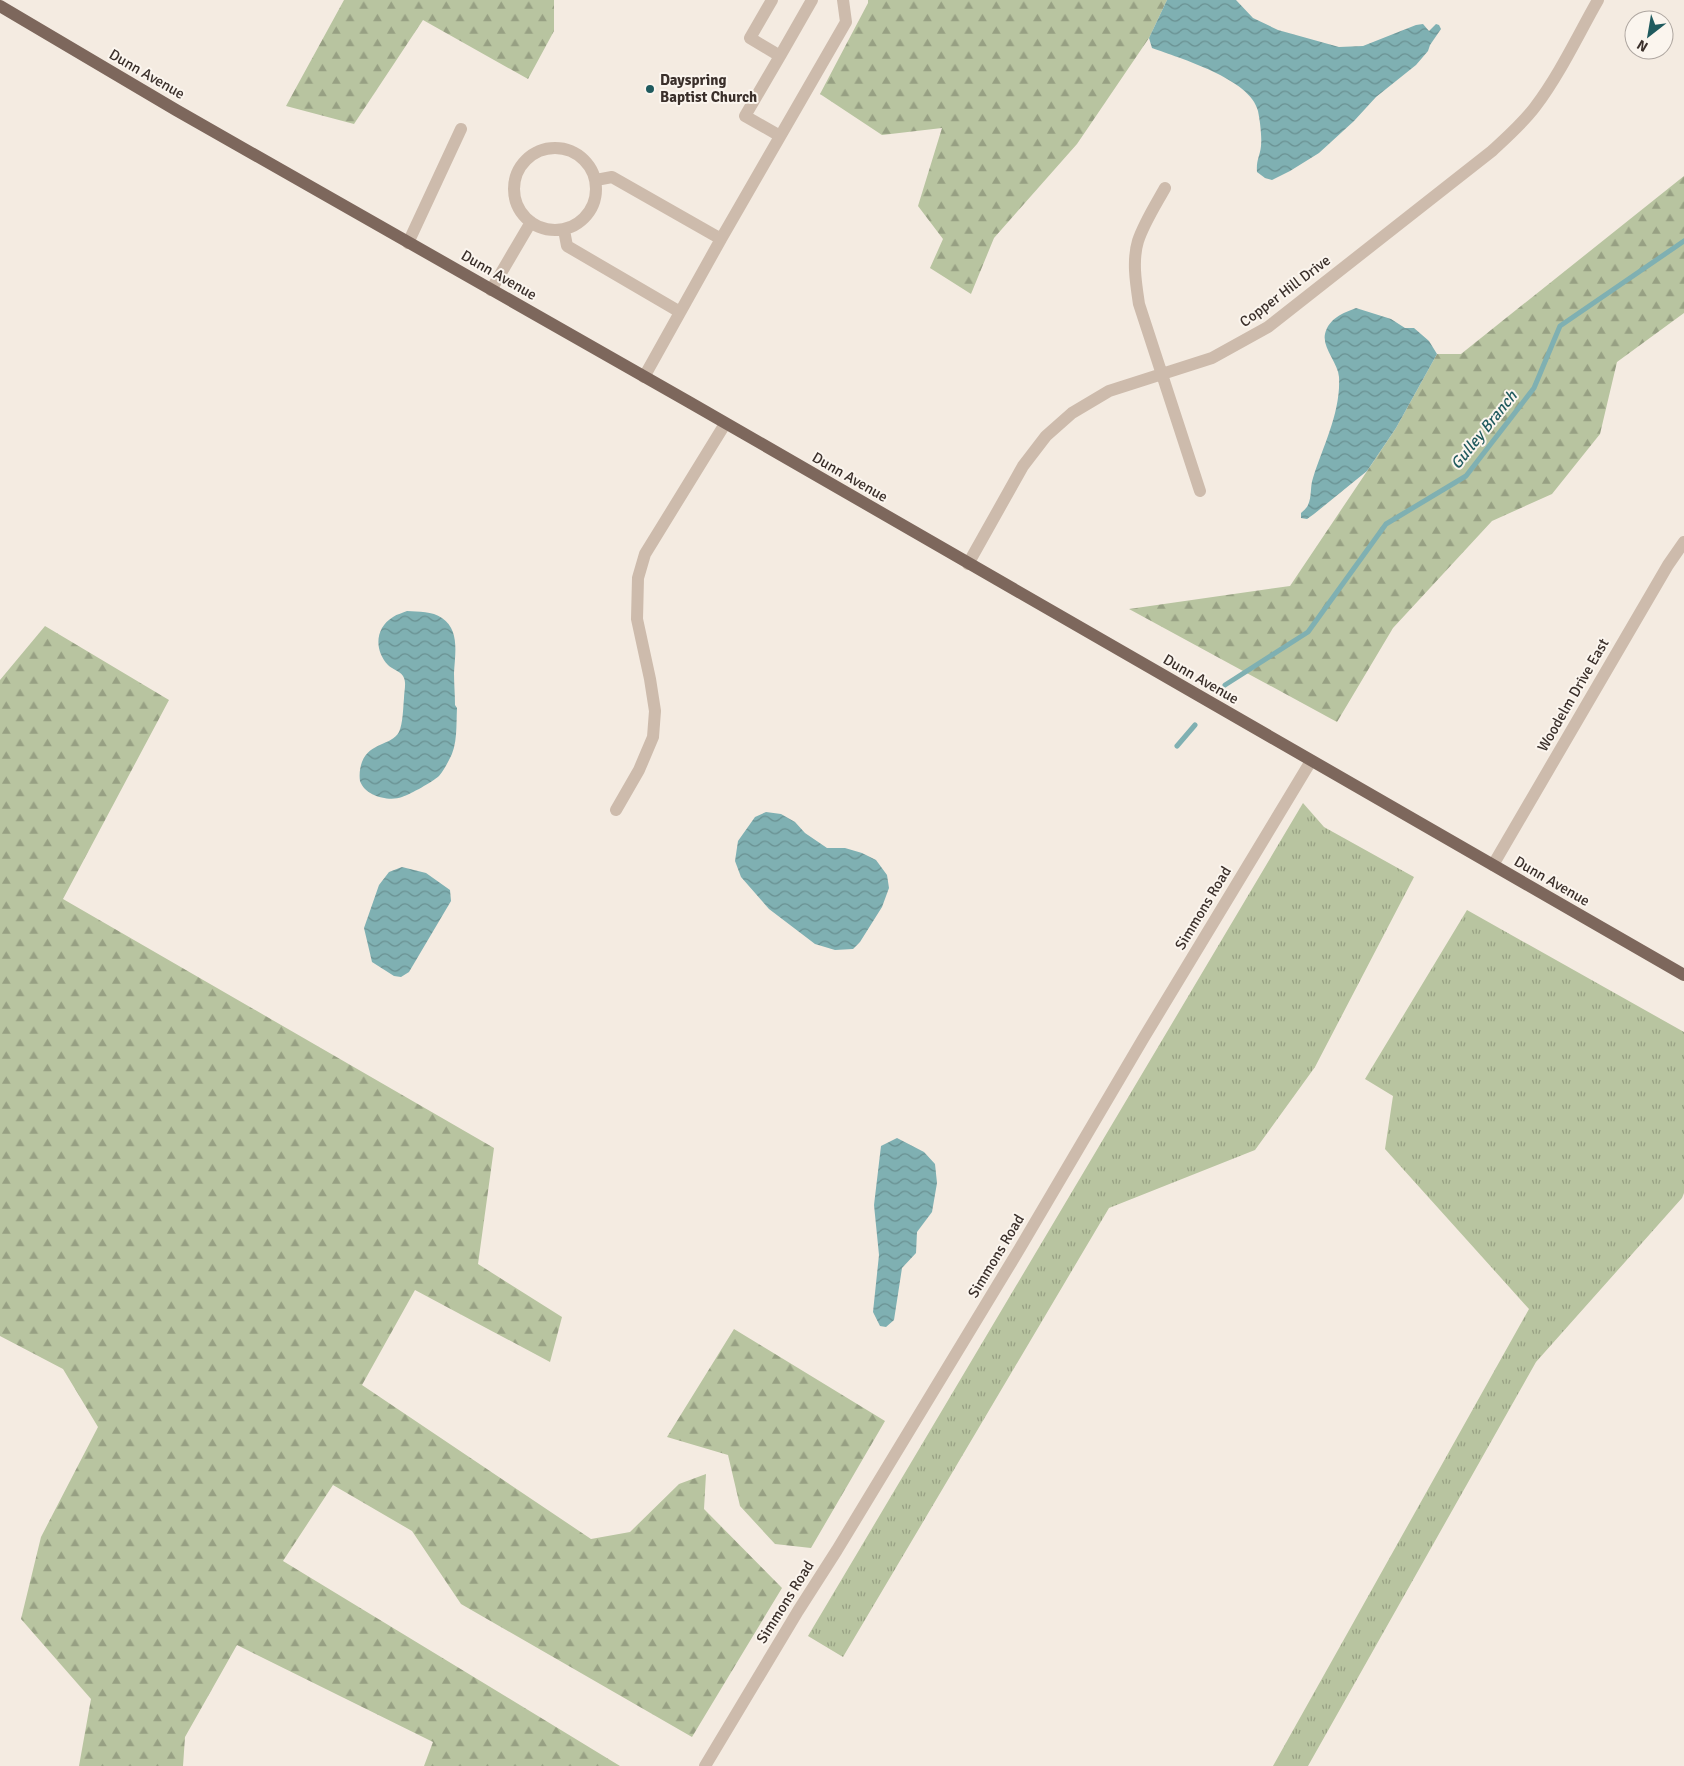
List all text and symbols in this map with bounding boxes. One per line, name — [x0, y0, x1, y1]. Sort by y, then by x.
north arrow — [1624, 10, 1674, 60]
text: N — [1634, 36, 1651, 56]
street label: Dunn Avenue — [106, 45, 188, 103]
place label: Dayspring Baptist Church — [660, 71, 757, 106]
marker: Dayspring Baptist Church — [644, 83, 656, 95]
street label: Dunn Avenue — [458, 246, 540, 304]
street label: Copper Hill Drive — [1236, 251, 1334, 331]
water label: Gulley Branch — [1446, 386, 1523, 473]
street label: Dunn Avenue — [809, 448, 891, 506]
street label: Woodelm Drive East — [1533, 635, 1613, 755]
street label: Dunn Avenue — [1160, 650, 1242, 708]
street label: Dunn Avenue — [1511, 852, 1593, 910]
street label: Simmons Road — [1171, 863, 1235, 953]
street label: Simmons Road — [964, 1211, 1028, 1301]
street label: Simmons Road — [752, 1557, 818, 1647]

